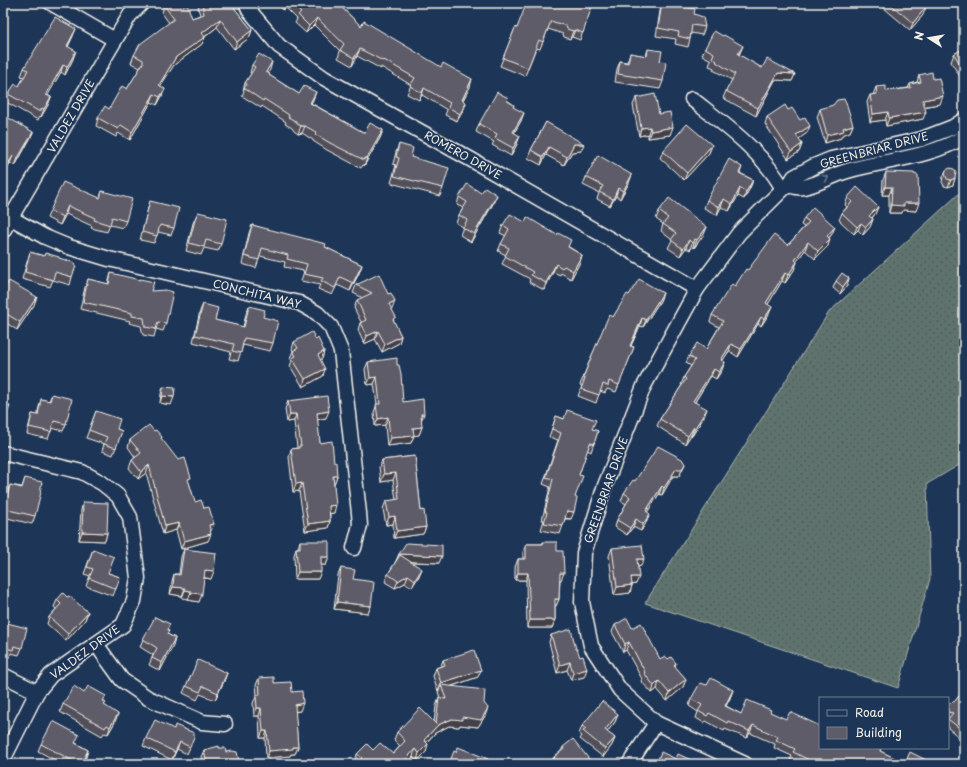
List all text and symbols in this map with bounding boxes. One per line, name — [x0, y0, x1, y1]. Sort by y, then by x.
north arrow — [909, 18, 949, 58]
text: N — [910, 30, 928, 42]
street label: VALDEZ DRIVE — [43, 76, 99, 156]
street label: ROMERO DRIVE — [421, 126, 505, 183]
street label: GREENBRIAR DRIVE — [818, 127, 930, 172]
one-way arrow — [823, 175, 830, 183]
street label: CONCHITA WAY — [211, 274, 303, 313]
street label: GREENBRIAR DRIVE — [579, 434, 632, 545]
street label: VALDEZ DRIVE — [46, 620, 123, 683]
legend — [819, 697, 949, 749]
text: Road — [855, 703, 884, 721]
text: Building — [855, 723, 902, 741]

